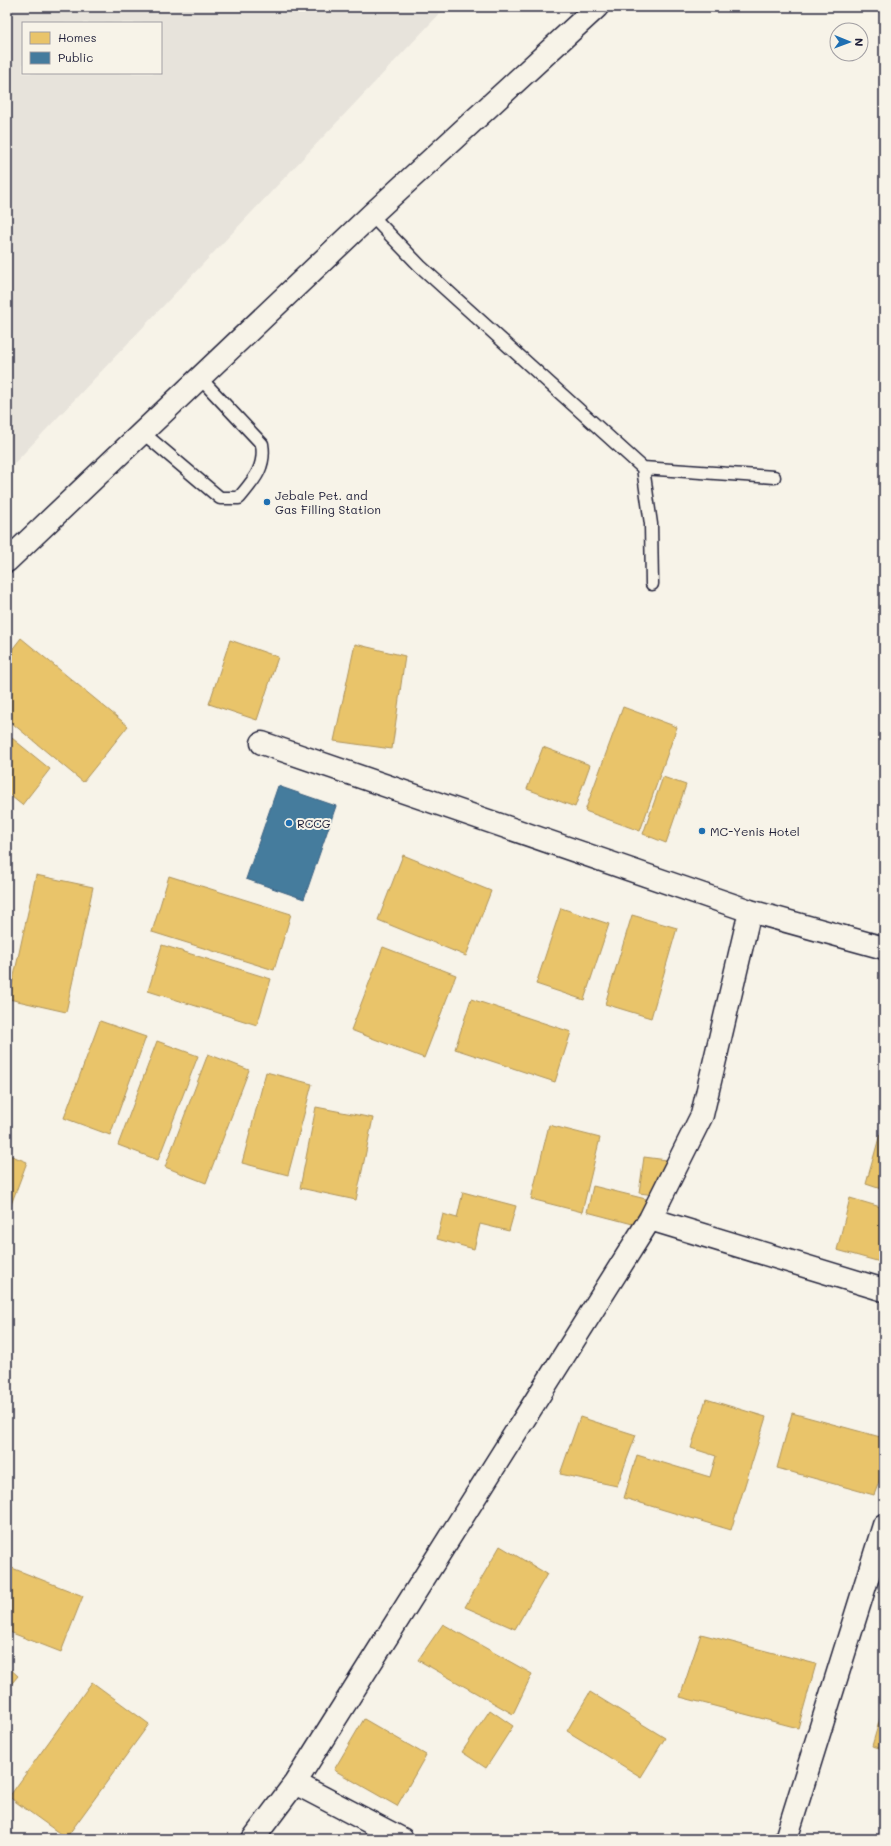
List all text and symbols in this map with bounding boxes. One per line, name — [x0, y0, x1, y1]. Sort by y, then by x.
legend — [22, 22, 162, 74]
north arrow — [829, 22, 869, 62]
text: Homes — [58, 29, 97, 45]
text: N — [852, 38, 867, 46]
text: Public — [58, 49, 93, 65]
place label: Jebale Pet. and Gas Filling Station — [275, 487, 381, 517]
marker: Jebale Pet. and Gas Filling Station — [262, 497, 272, 507]
place label: RCCG — [297, 815, 331, 831]
marker: RCCG — [284, 818, 294, 828]
place label: MC-Yenis Hotel — [710, 823, 800, 839]
marker: MC-Yenis Hotel — [697, 826, 707, 836]

